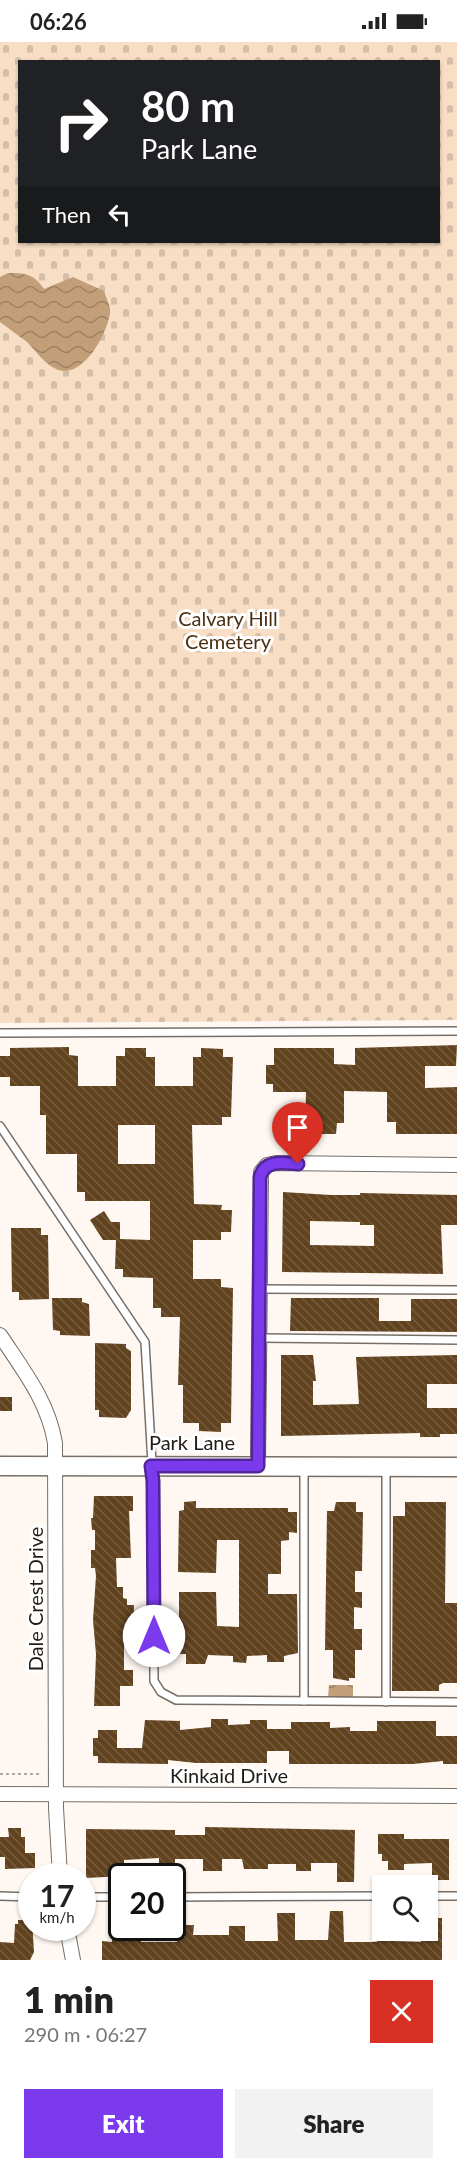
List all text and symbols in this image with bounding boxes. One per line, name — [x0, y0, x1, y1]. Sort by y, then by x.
text: 06:26 — [30, 8, 87, 35]
text: 80 m — [141, 81, 235, 131]
icon: right — [42, 84, 120, 162]
text: Park Lane — [141, 132, 257, 165]
icon: left — [103, 198, 136, 231]
text: Then — [42, 201, 91, 228]
park label: Calvary Hill Cemetery — [178, 606, 278, 653]
pin — [272, 1102, 323, 1164]
icon: arrive — [281, 1111, 314, 1144]
street label: Park Lane — [149, 1430, 235, 1454]
street label: Dale Crest Drive — [23, 1527, 47, 1671]
position arrow — [122, 1604, 186, 1668]
street label: Kinkaid Drive — [170, 1763, 288, 1787]
speed limit sign: 20 — [108, 1863, 186, 1941]
map controls — [372, 1875, 438, 1941]
button: search — [372, 1875, 438, 1941]
text: 17 — [40, 1877, 74, 1913]
text: km/h — [39, 1908, 75, 1926]
text: 1 min — [24, 1977, 114, 2021]
button: close — [370, 1980, 433, 2043]
text: 290 m · 06:27 — [24, 2022, 147, 2046]
button: Exit — [24, 2089, 223, 2158]
button: Share — [235, 2089, 433, 2158]

